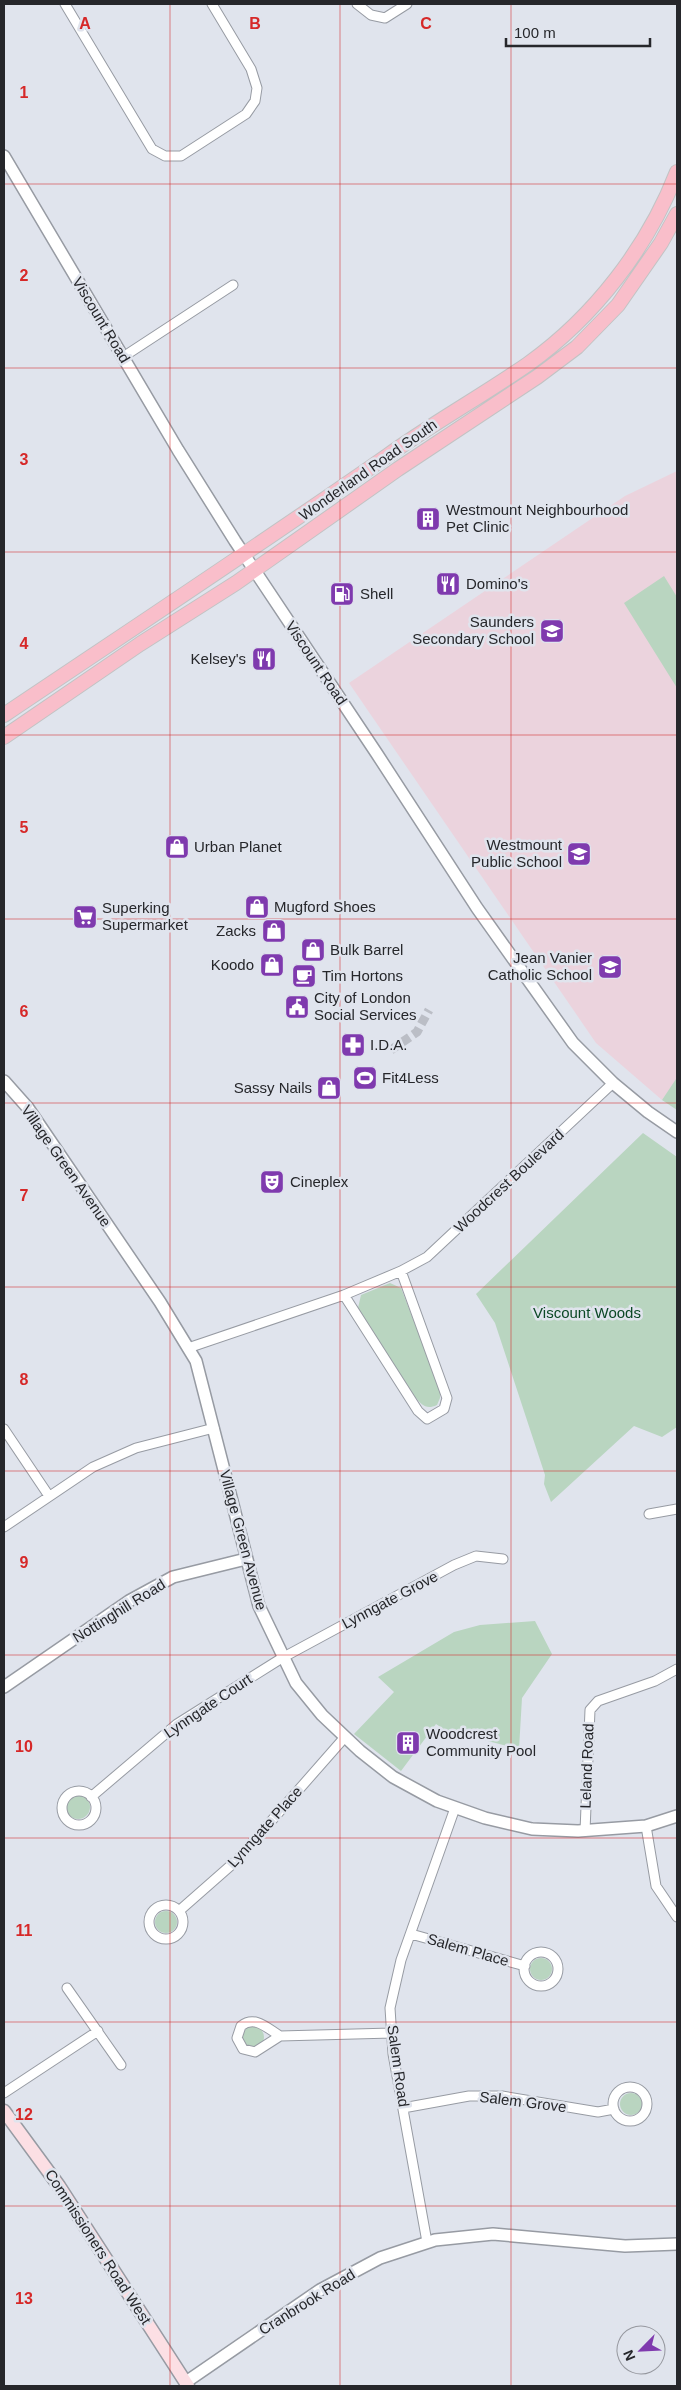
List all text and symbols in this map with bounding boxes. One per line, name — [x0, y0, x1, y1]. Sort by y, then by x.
text: A — [79, 15, 91, 32]
text: B — [249, 15, 261, 32]
text: C — [420, 15, 432, 32]
scale bar — [506, 15, 650, 47]
text: 100 m — [514, 24, 556, 41]
text: 1 — [20, 84, 29, 101]
text: 2 — [20, 267, 29, 284]
street label: Viscount Road — [69, 274, 134, 366]
street label: Wonderland Road South — [296, 416, 440, 524]
text: 3 — [20, 451, 29, 468]
place label: Westmount Neighbourhood Pet Clinic — [446, 501, 628, 535]
building icon: Westmount Neighbourhood Pet Clinic — [415, 506, 441, 532]
restaurant icon: Domino's — [435, 571, 461, 597]
place label: Domino's — [466, 575, 528, 592]
fuel station icon: Shell — [329, 581, 355, 607]
place label: Shell — [360, 585, 393, 602]
place label: Saunders Secondary School — [412, 613, 534, 647]
street label: Viscount Road — [282, 618, 351, 708]
school or university icon: Saunders Secondary School — [539, 618, 565, 644]
text: 4 — [20, 635, 29, 652]
restaurant icon: Kelsey's — [251, 646, 277, 672]
place label: Kelsey's — [191, 650, 246, 667]
text: 5 — [20, 819, 29, 836]
shop icon: Urban Planet — [164, 834, 190, 860]
place label: Westmount Public School — [471, 836, 563, 870]
place label: Urban Planet — [194, 838, 282, 855]
school or university icon: Westmount Public School — [566, 841, 592, 867]
shop icon: Mugford Shoes — [244, 894, 270, 920]
place label: Mugford Shoes — [274, 898, 376, 915]
place label: Superking Supermarket — [102, 899, 189, 933]
supermarket icon: Superking Supermarket — [72, 904, 98, 930]
shop icon: Zacks — [261, 918, 287, 944]
place label: Zacks — [216, 922, 256, 939]
shop icon: Bulk Barrel — [300, 937, 326, 963]
place label: Bulk Barrel — [330, 941, 403, 958]
place label: Jean Vanier Catholic School — [488, 949, 592, 983]
shop icon: Koodo — [259, 952, 285, 978]
school or university icon: Jean Vanier Catholic School — [597, 954, 623, 980]
place label: Koodo — [211, 956, 254, 973]
cafe icon: Tim Hortons — [291, 963, 317, 989]
place label: Tim Hortons — [322, 967, 403, 984]
place label: City of London Social Services — [314, 989, 417, 1023]
public building icon: City of London Social Services — [284, 994, 310, 1020]
text: 6 — [20, 1003, 29, 1020]
pharmacy icon: I.D.A. — [340, 1032, 366, 1058]
place label: I.D.A. — [370, 1036, 408, 1053]
sports icon: Fit4Less — [352, 1065, 378, 1091]
place label: Fit4Less — [382, 1069, 439, 1086]
shop icon: Sassy Nails — [316, 1075, 342, 1101]
place label: Sassy Nails — [234, 1079, 312, 1096]
street label: Village Green Avenue — [18, 1102, 115, 1230]
street label: Woodcrest Boulevard — [451, 1126, 567, 1236]
theatre icon: Cineplex — [259, 1169, 285, 1195]
place label: Cineplex — [290, 1173, 349, 1190]
text: 7 — [20, 1187, 29, 1204]
park label: Viscount Woods — [533, 1304, 641, 1321]
text: 8 — [20, 1371, 29, 1388]
street label: Village Green Avenue — [217, 1468, 270, 1612]
text: 9 — [20, 1554, 29, 1571]
street label: Lynngate Grove — [339, 1567, 441, 1632]
street label: Nottinghill Road — [69, 1575, 168, 1646]
street label: Lynngate Court — [161, 1670, 255, 1741]
street label: Leland Road — [577, 1723, 596, 1809]
place label: Woodcrest Community Pool — [426, 1725, 536, 1759]
building icon: Woodcrest Community Pool — [395, 1730, 421, 1756]
text: 10 — [15, 1738, 33, 1755]
street label: Lynngate Place — [224, 1783, 305, 1871]
text: 11 — [16, 1922, 33, 1939]
street label: Salem Place — [425, 1930, 511, 1969]
street label: Salem Road — [384, 2024, 413, 2108]
street label: Salem Grove — [479, 2088, 568, 2115]
text: 12 — [15, 2106, 33, 2123]
street label: Commissioners Road West — [42, 2166, 155, 2328]
street label: Cranbrook Road — [256, 2265, 358, 2338]
text: 13 — [15, 2290, 33, 2307]
north arrow — [616, 2325, 666, 2375]
text: N — [620, 2347, 638, 2363]

